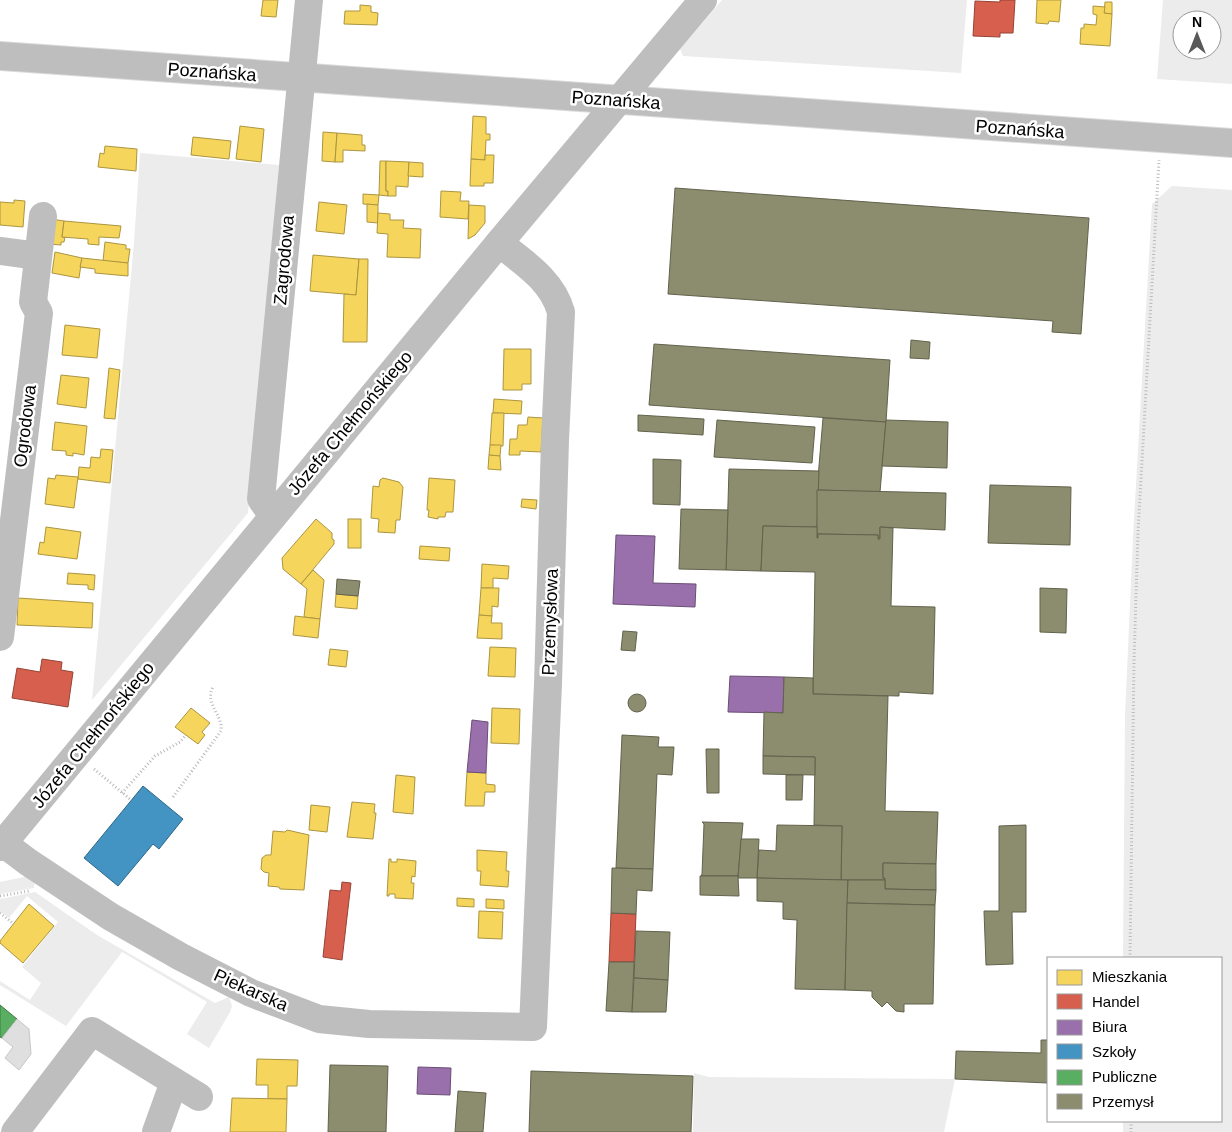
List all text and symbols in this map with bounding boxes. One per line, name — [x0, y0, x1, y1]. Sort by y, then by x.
north arrow — [1172, 10, 1222, 60]
text: N — [1192, 14, 1202, 30]
street label: Poznańska — [167, 59, 258, 85]
street label: Poznańska — [571, 87, 662, 113]
street label: Poznańska — [975, 116, 1066, 142]
street label: Zagrodowa — [270, 213, 298, 306]
street label: Józefa Chełmońskiego — [284, 347, 416, 499]
street label: Ogrodowa — [10, 383, 40, 468]
street label: Przemysłowa — [538, 567, 562, 676]
street label: Józefa Chełmońskiego — [28, 658, 158, 812]
legend — [1047, 957, 1222, 1122]
street label: Piekarska — [211, 965, 292, 1016]
text: Mieszkania — [1092, 968, 1168, 985]
text: Handel — [1092, 993, 1140, 1010]
text: Biura — [1092, 1018, 1128, 1035]
text: Szkoły — [1092, 1043, 1137, 1060]
text: Publiczne — [1092, 1068, 1157, 1085]
text: Przemysł — [1092, 1093, 1154, 1110]

